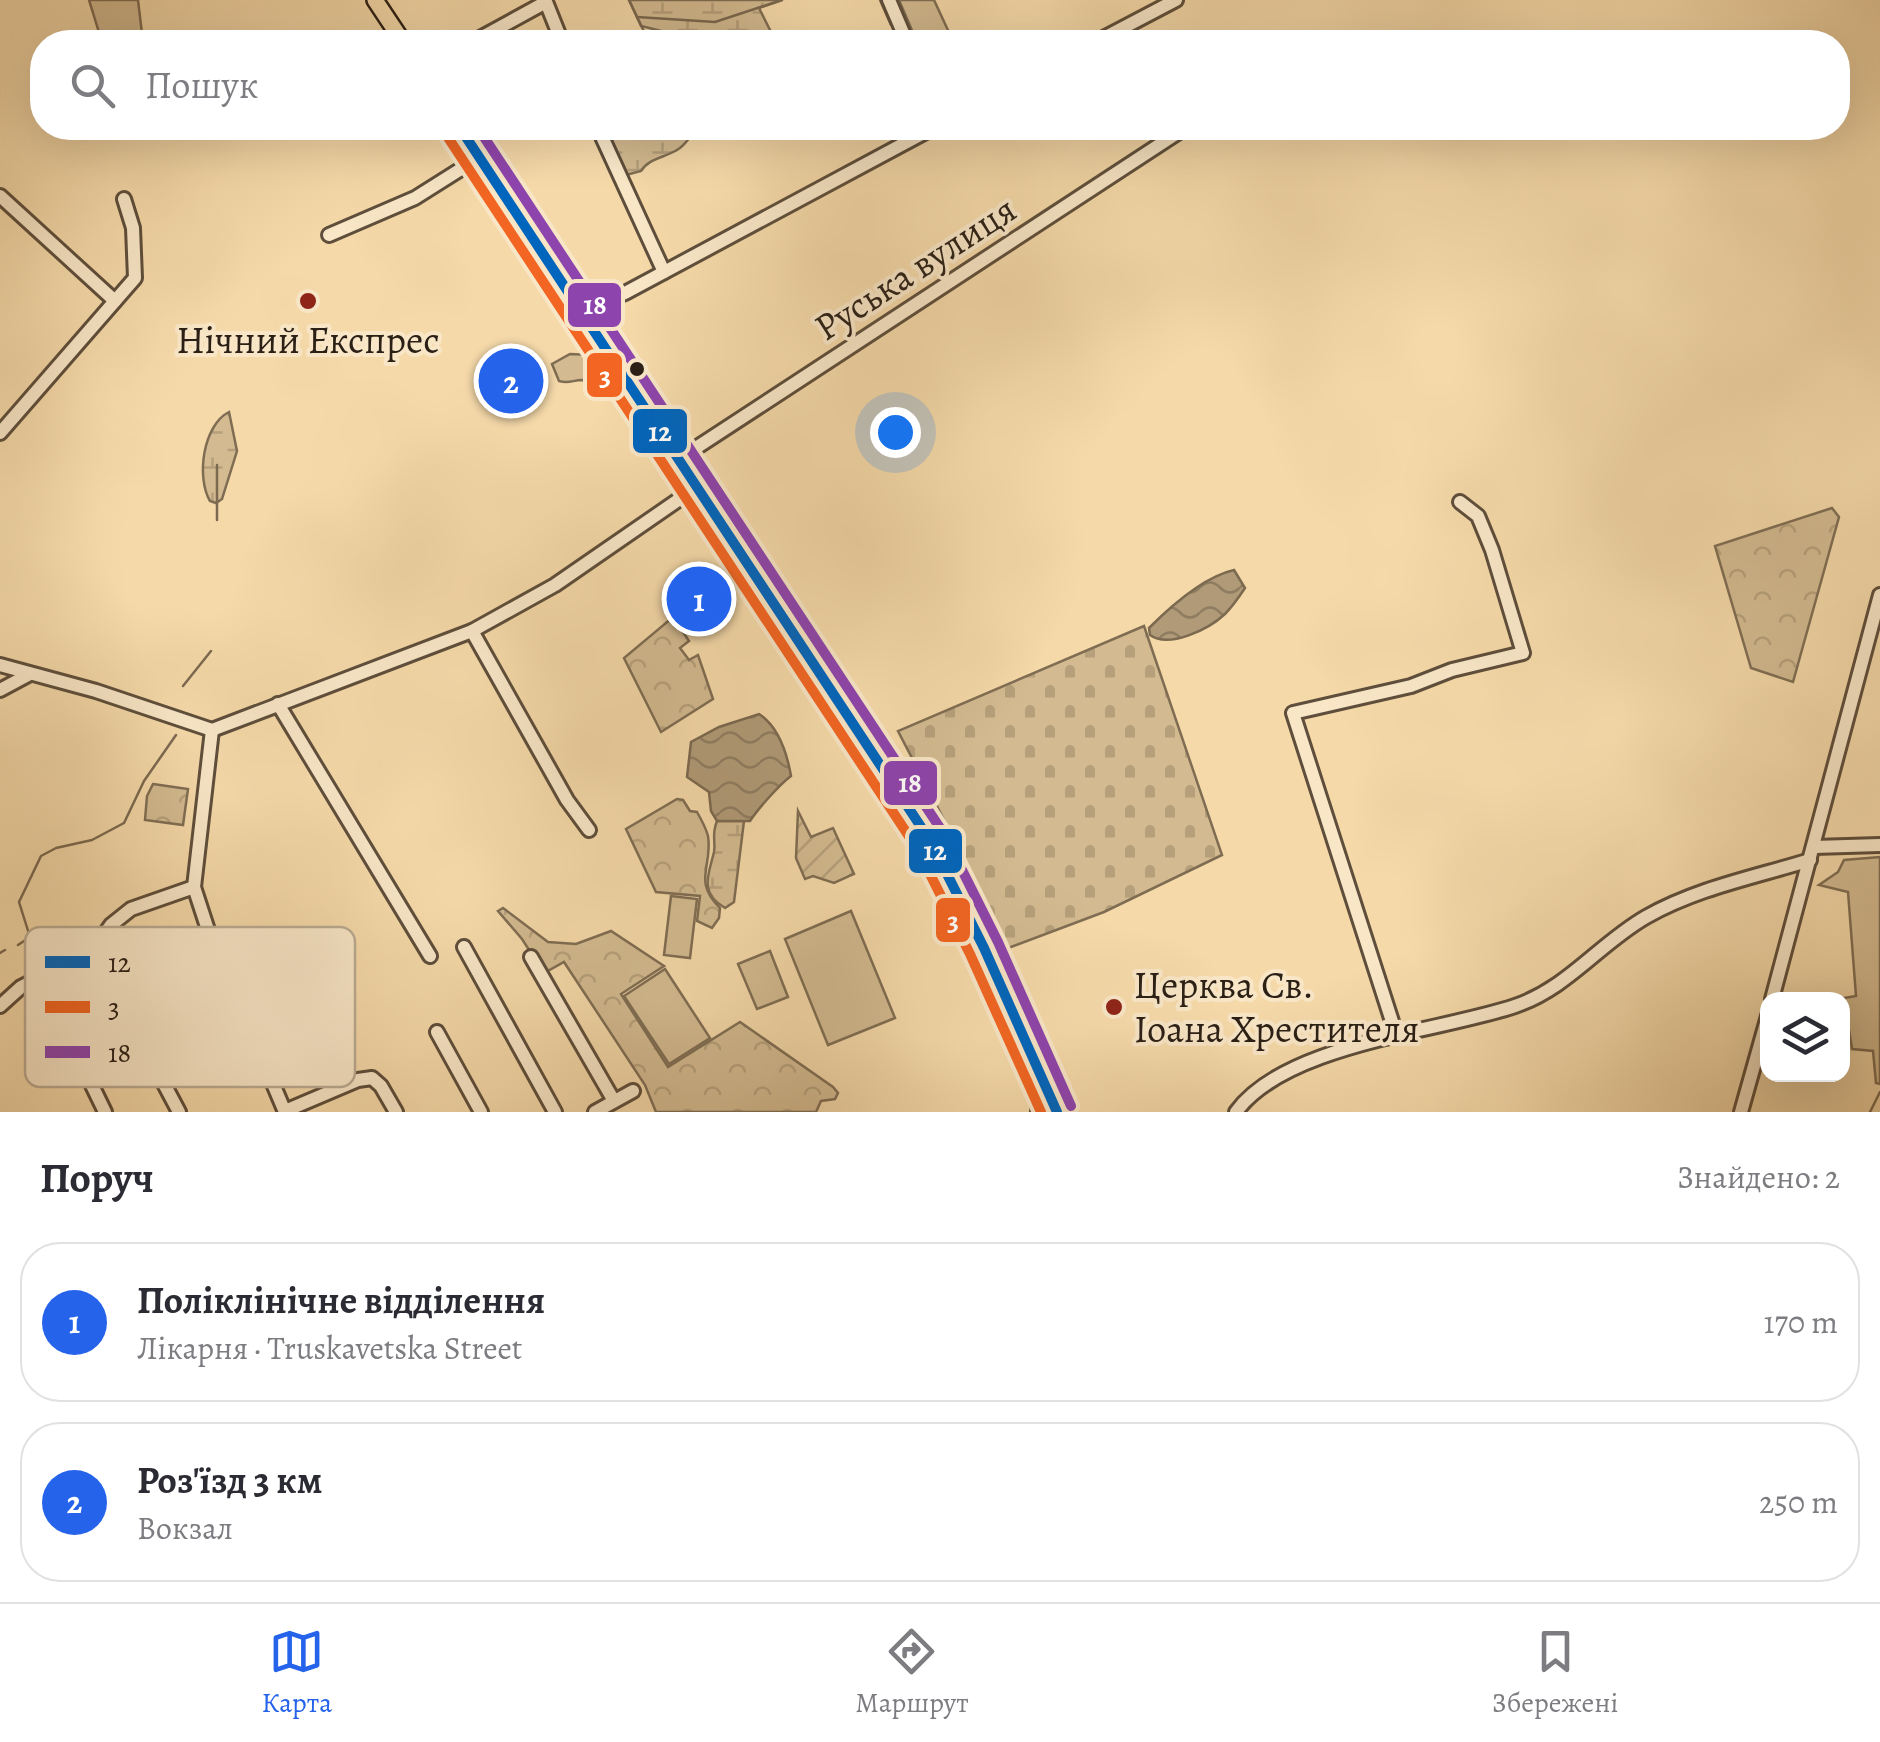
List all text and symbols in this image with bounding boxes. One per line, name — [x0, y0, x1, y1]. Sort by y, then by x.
search box — [30, 30, 1850, 140]
icon: search — [65, 58, 120, 113]
text: Пошук — [145, 59, 258, 111]
street label: Руська вулиця — [804, 183, 1026, 353]
line badge: 18 — [566, 281, 623, 329]
text: 18 — [583, 286, 607, 324]
marker: Нічний Експрес — [297, 290, 319, 312]
place label: Нічний Експрес — [176, 314, 440, 366]
pin: 2 — [478, 344, 544, 418]
line badge: 3 — [585, 351, 624, 399]
text: 3 — [599, 357, 611, 395]
unlabelled marker — [627, 359, 647, 379]
line badge: 12 — [631, 407, 689, 455]
your location — [870, 407, 921, 458]
text: 12 — [648, 413, 672, 451]
pin: 1 — [666, 562, 732, 636]
line badge: 18 — [882, 759, 939, 807]
text: 18 — [898, 764, 922, 802]
line badge: 12 — [907, 827, 964, 875]
text: 12 — [923, 832, 947, 870]
line badge: 3 — [934, 896, 972, 944]
text: 3 — [947, 902, 959, 940]
legend — [25, 927, 355, 1087]
text: 12 — [108, 944, 131, 982]
place label: Церква Св. Іоана Хрестителя — [1134, 959, 1419, 1055]
text: 3 — [108, 989, 120, 1027]
map controls — [1760, 992, 1850, 1082]
button: layers — [1760, 992, 1850, 1082]
marker: Церква Св. Іоана Хрестителя — [1103, 996, 1125, 1018]
text: 18 — [108, 1034, 131, 1072]
text: Поруч — [40, 1149, 154, 1206]
text: Знайдено: 2 — [1677, 1155, 1840, 1199]
text: Поліклінічне відділення — [137, 1274, 545, 1326]
text: 1 — [69, 1300, 80, 1344]
text: 170 m — [1764, 1300, 1838, 1344]
text: Лікарня · Truskavetska Street — [137, 1326, 522, 1370]
text: Роз'їзд 3 км — [137, 1454, 323, 1506]
text: 2 — [67, 1480, 82, 1524]
text: 250 m — [1759, 1480, 1838, 1524]
text: Вокзал — [137, 1506, 233, 1550]
tab: Карта — [262, 1624, 332, 1722]
tab: Маршрут — [855, 1624, 969, 1722]
tab: Збережені — [1492, 1624, 1618, 1722]

